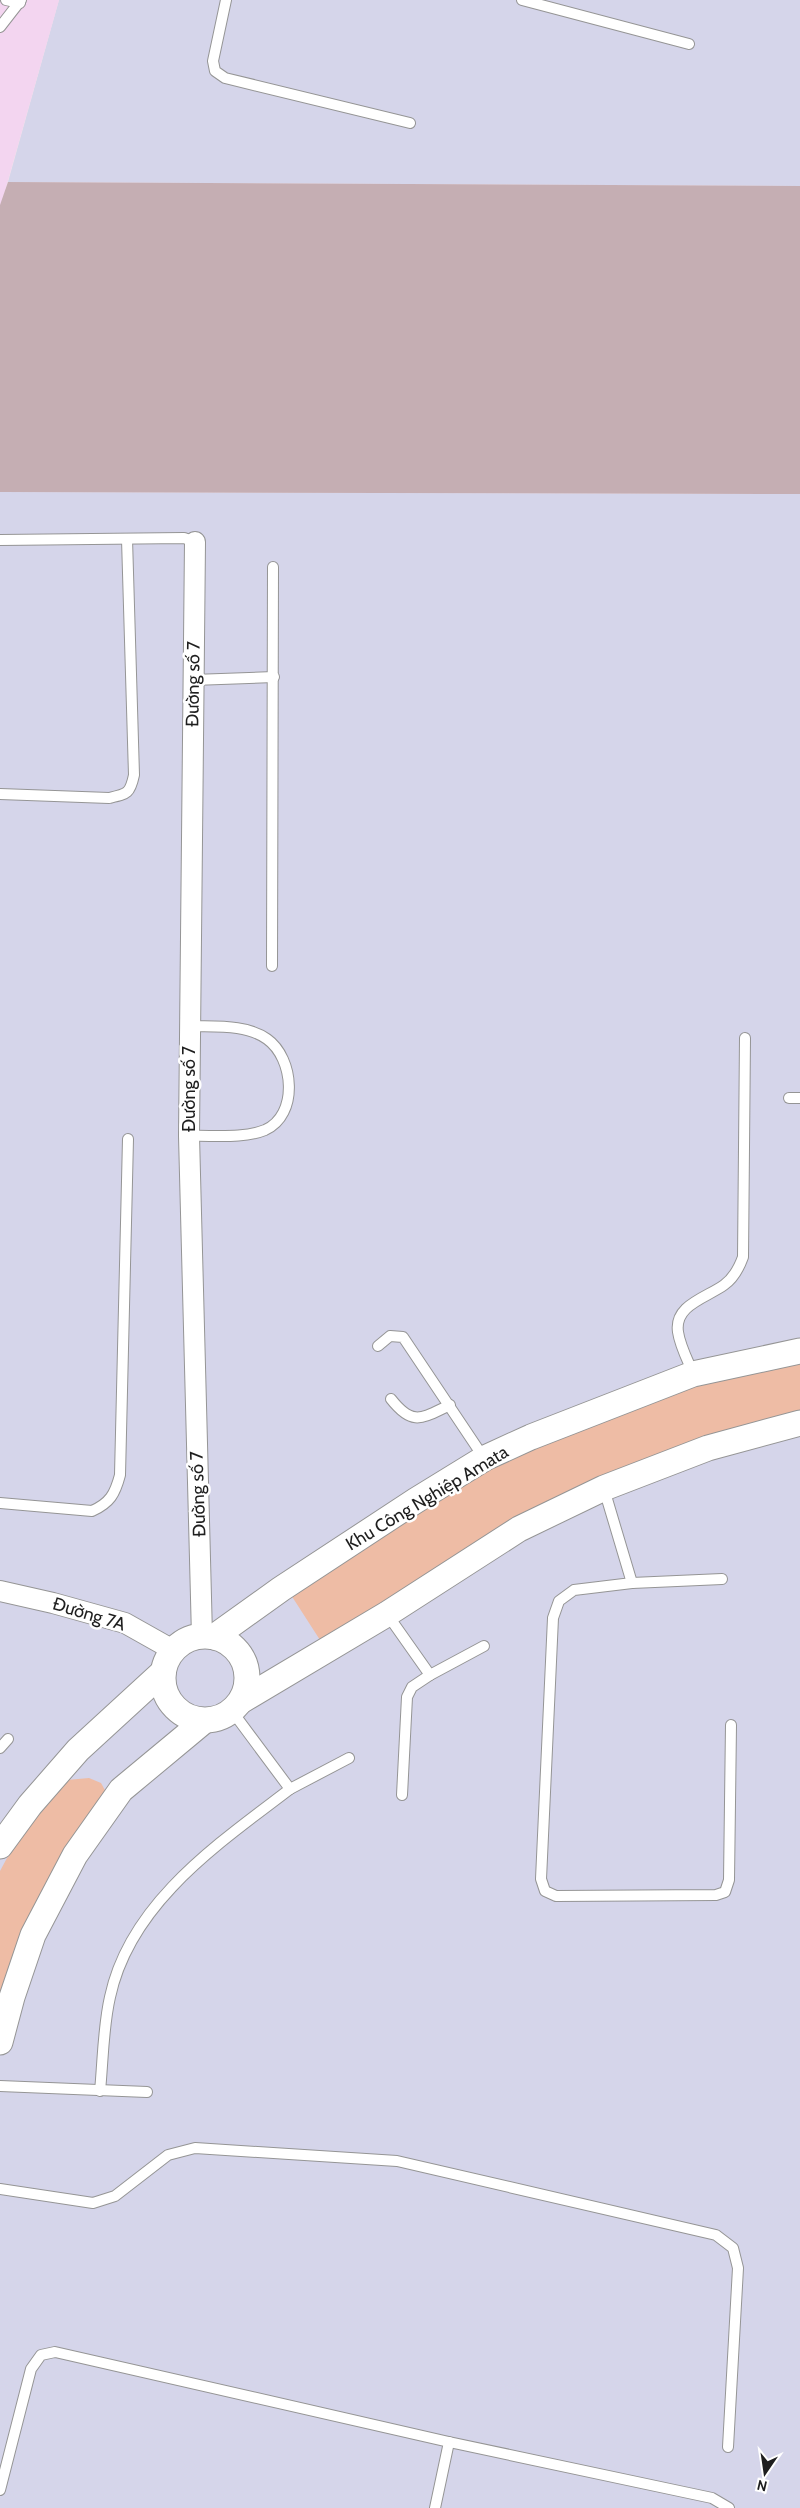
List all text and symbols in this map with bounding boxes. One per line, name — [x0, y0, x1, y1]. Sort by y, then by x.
street label: Đường số 7 — [181, 641, 205, 727]
street label: Đường số 7 — [178, 1046, 200, 1132]
street label: Khu Công Nghiệp Amata — [342, 1441, 512, 1555]
street label: Đường số 7 — [186, 1451, 210, 1537]
street label: Đường 7A — [50, 1593, 128, 1635]
north arrow — [740, 2448, 790, 2498]
text: N — [755, 2476, 769, 2496]

